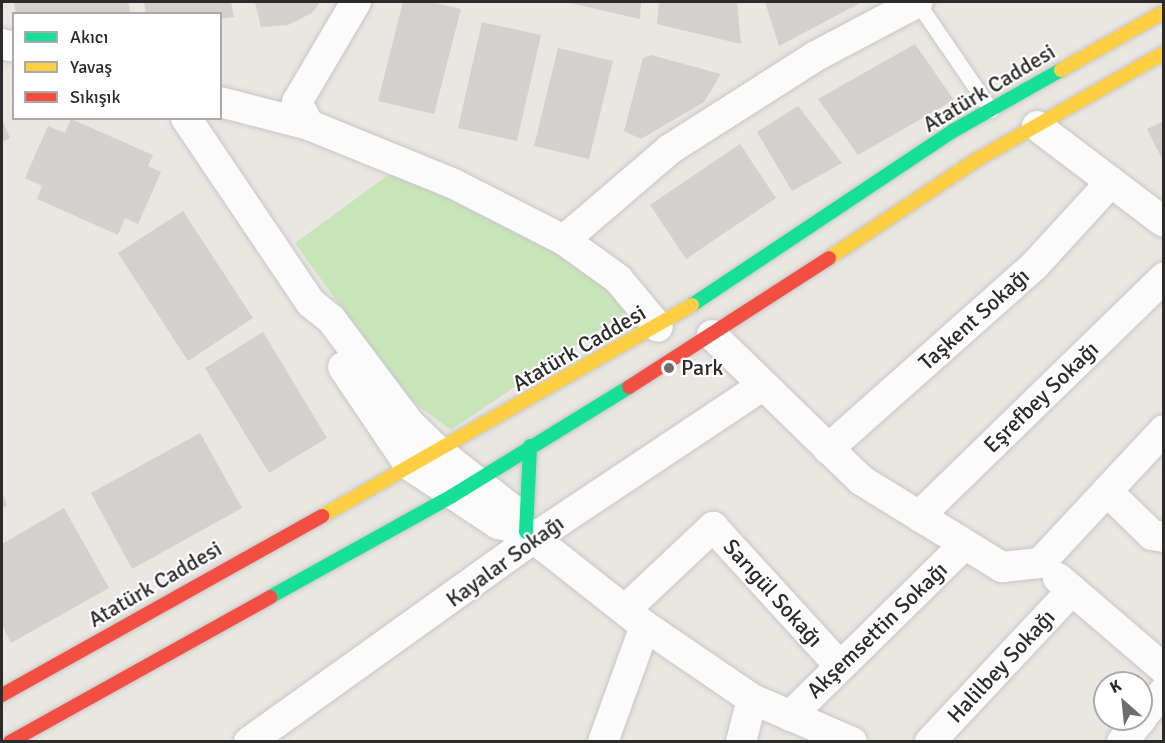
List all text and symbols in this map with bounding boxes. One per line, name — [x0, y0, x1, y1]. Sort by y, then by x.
legend — [12, 12, 222, 120]
text: Akıcı — [70, 26, 108, 48]
street label: Atatürk Caddesi — [918, 38, 1060, 138]
text: Yavaş — [70, 56, 112, 78]
text: Sıkışık — [70, 86, 120, 108]
street label: Taşkent Sokağı — [913, 263, 1035, 375]
street label: Atatürk Caddesi — [508, 299, 650, 397]
street label: Eşrefbey Sokağı — [978, 336, 1104, 458]
place label: Park — [681, 355, 723, 381]
marker: Park — [662, 361, 676, 375]
street label: Kayalar Sokağı — [441, 509, 569, 613]
street label: Sarıgül Sokağı — [718, 534, 828, 652]
street label: Atatürk Caddesi — [84, 535, 226, 633]
street label: Akşemsettin Sokağı — [801, 556, 953, 704]
street label: Halilbey Sokağı — [942, 604, 1060, 728]
north arrow — [1093, 671, 1153, 731]
text: K — [1107, 676, 1125, 698]

